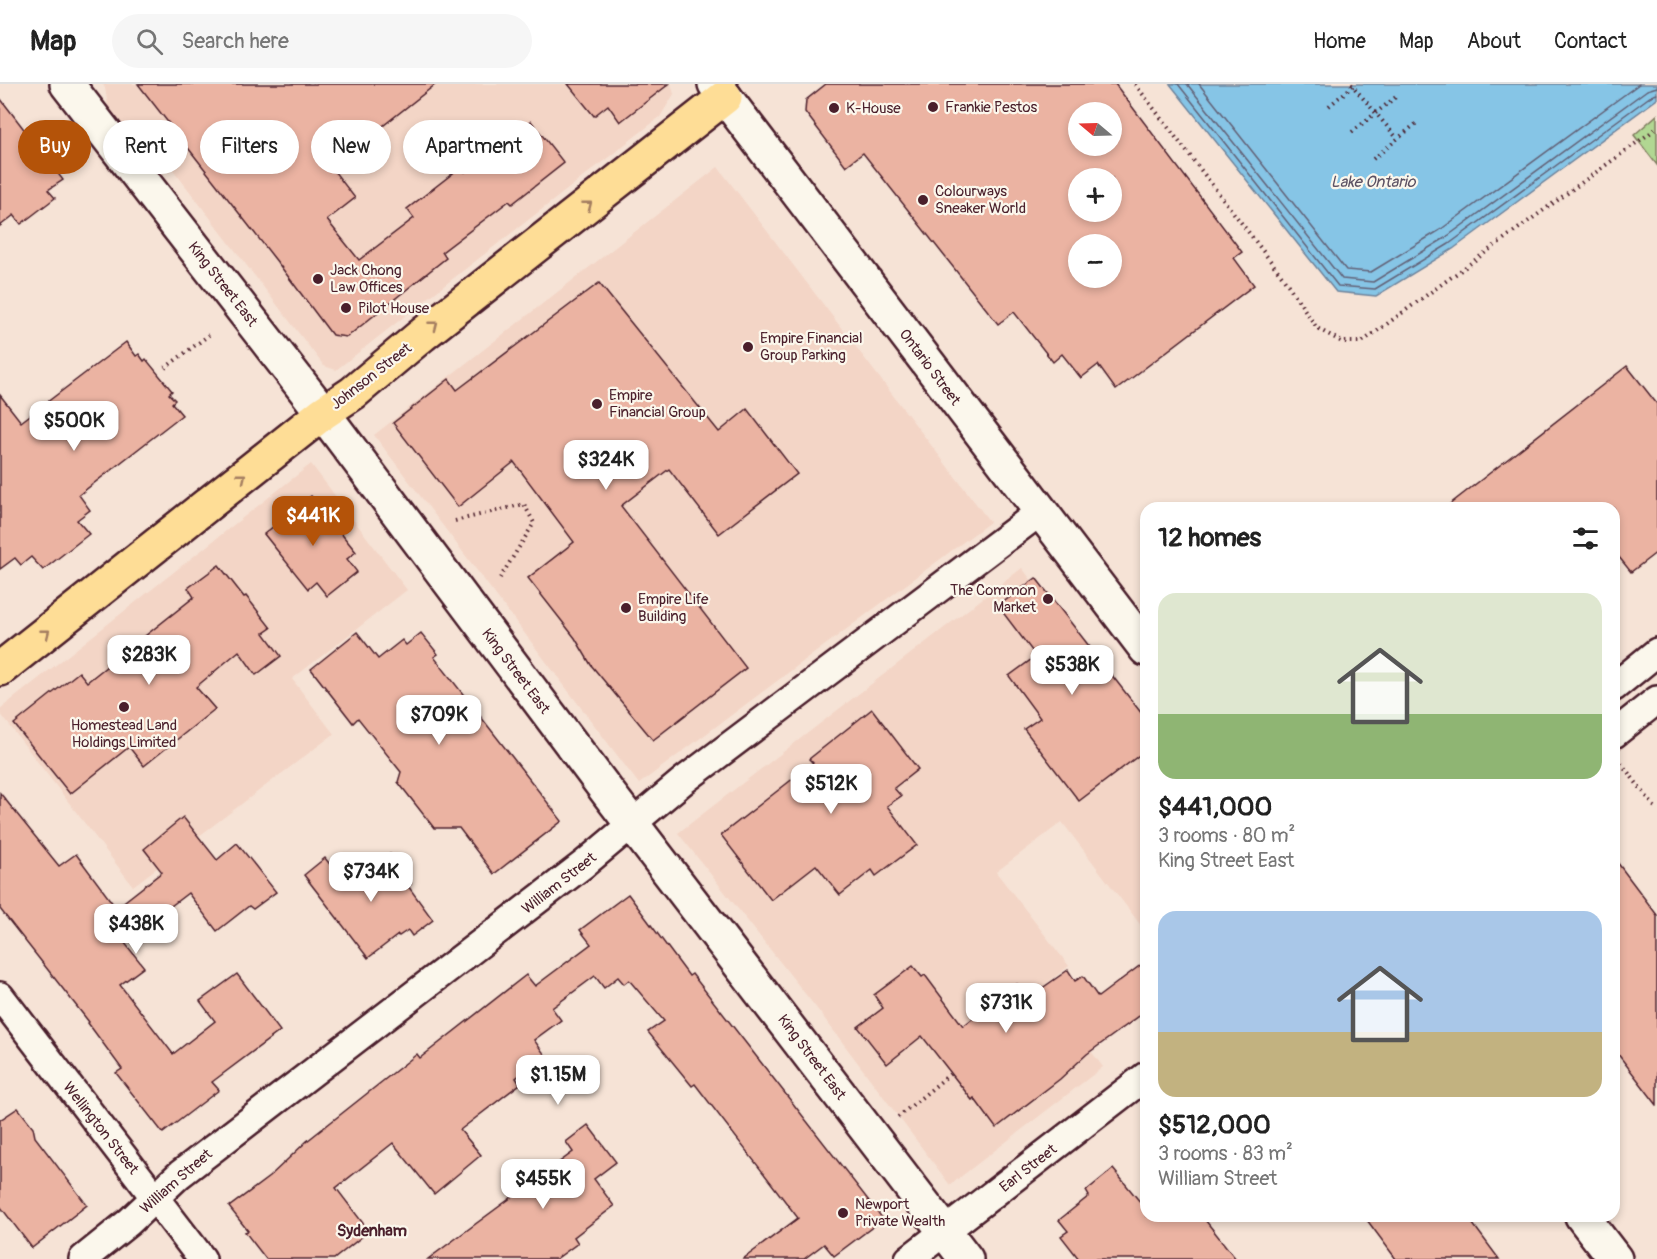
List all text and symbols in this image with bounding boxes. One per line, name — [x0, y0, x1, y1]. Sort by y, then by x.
search box — [112, 14, 532, 68]
text: Map — [30, 24, 76, 59]
icon: search — [133, 25, 166, 58]
text: Search here — [181, 27, 289, 55]
text: Home — [1313, 28, 1366, 55]
text: Map — [1399, 28, 1434, 55]
text: About — [1467, 28, 1521, 55]
text: Contact — [1554, 28, 1627, 55]
place label: Frankie Pestos — [945, 98, 1037, 117]
place label: K-House — [846, 99, 901, 118]
marker: Frankie Pestos — [926, 100, 940, 114]
marker: K-House — [827, 101, 841, 115]
north arrow — [1068, 102, 1122, 156]
map controls — [1068, 102, 1122, 288]
chip: Buy — [18, 120, 91, 174]
chip: Rent — [103, 120, 188, 174]
chip: Filters — [200, 120, 299, 174]
chip: New — [311, 120, 391, 174]
chip: Apartment — [403, 120, 543, 174]
button: + — [1068, 168, 1122, 222]
water label: Lake Ontario — [1331, 172, 1417, 192]
place label: Colourways Sneaker World — [935, 182, 1026, 218]
marker: Colourways Sneaker World — [916, 193, 930, 207]
one-way arrow — [581, 201, 592, 212]
button: − — [1068, 234, 1122, 288]
street label: King Street East — [184, 238, 262, 331]
place label: Jack Chong Law Offices — [330, 261, 403, 297]
marker: Jack Chong Law Offices — [311, 272, 325, 286]
place label: Pilot House — [358, 299, 430, 318]
marker: Pilot House — [339, 301, 353, 315]
one-way arrow — [428, 321, 439, 332]
street label: Ontario Street — [895, 325, 965, 410]
place label: Empire Financial Group Parking — [760, 329, 862, 365]
street label: Johnson Street — [327, 338, 416, 414]
marker: Empire Financial Group Parking — [741, 340, 755, 354]
place label: Empire Financial Group — [609, 386, 706, 422]
marker: Empire Financial Group — [590, 397, 604, 411]
pin: $500K — [32, 401, 116, 452]
text: $500K — [43, 408, 105, 433]
pin: $324K — [564, 440, 648, 491]
text: $324K — [578, 447, 634, 472]
one-way arrow — [235, 474, 246, 485]
pin: $441K — [271, 496, 355, 547]
text: $441K — [286, 503, 340, 528]
text: 12 homes — [1158, 522, 1261, 554]
icon: filters — [1569, 522, 1602, 555]
place label: The Common Market — [950, 581, 1037, 617]
place label: Empire Life Building — [638, 590, 709, 626]
marker: The Common Market — [1041, 592, 1055, 606]
marker: Empire Life Building — [619, 601, 633, 615]
street label: King Street East — [477, 625, 555, 719]
one-way arrow — [39, 629, 50, 640]
icon: home — [1326, 632, 1434, 740]
pin: $283K — [107, 635, 191, 686]
text: $283K — [121, 642, 177, 667]
pin: $538K — [1030, 645, 1114, 696]
text: $538K — [1045, 652, 1099, 677]
pin: $709K — [397, 695, 481, 746]
marker: Homestead Land Holdings Limited — [117, 700, 131, 714]
text: $709K — [410, 702, 468, 727]
place label: Homestead Land Holdings Limited — [71, 716, 177, 752]
pin: $512K — [789, 764, 873, 815]
text: $512K — [805, 771, 857, 796]
text: $441,000 — [1158, 791, 1272, 823]
text: 3 rooms · 80 m² — [1158, 823, 1295, 848]
street label: William Street — [518, 848, 601, 918]
text: King Street East — [1158, 848, 1294, 873]
pin: $734K — [329, 852, 413, 903]
text: $734K — [343, 859, 399, 884]
pin: $438K — [94, 904, 178, 955]
text: $438K — [108, 911, 164, 936]
icon: home — [1326, 950, 1434, 1058]
pin: $731K — [964, 983, 1048, 1034]
text: $731K — [980, 990, 1032, 1015]
street label: King Street East — [773, 1011, 851, 1105]
pin: $1.15M — [509, 1055, 607, 1106]
text: $1.15M — [530, 1062, 586, 1087]
street label: Wellington Street — [59, 1078, 143, 1179]
text: $512,000 — [1158, 1109, 1271, 1141]
street label: Earl Street — [996, 1140, 1062, 1197]
text: 3 rooms · 83 m² — [1158, 1141, 1293, 1166]
street label: William Street — [136, 1144, 217, 1218]
pin: $455K — [501, 1159, 585, 1210]
text: $455K — [515, 1166, 571, 1191]
text: William Street — [1158, 1166, 1277, 1191]
place label: Newport Private Wealth — [855, 1195, 945, 1231]
marker: Newport Private Wealth — [836, 1206, 850, 1220]
district label: Sydenham — [337, 1221, 407, 1241]

